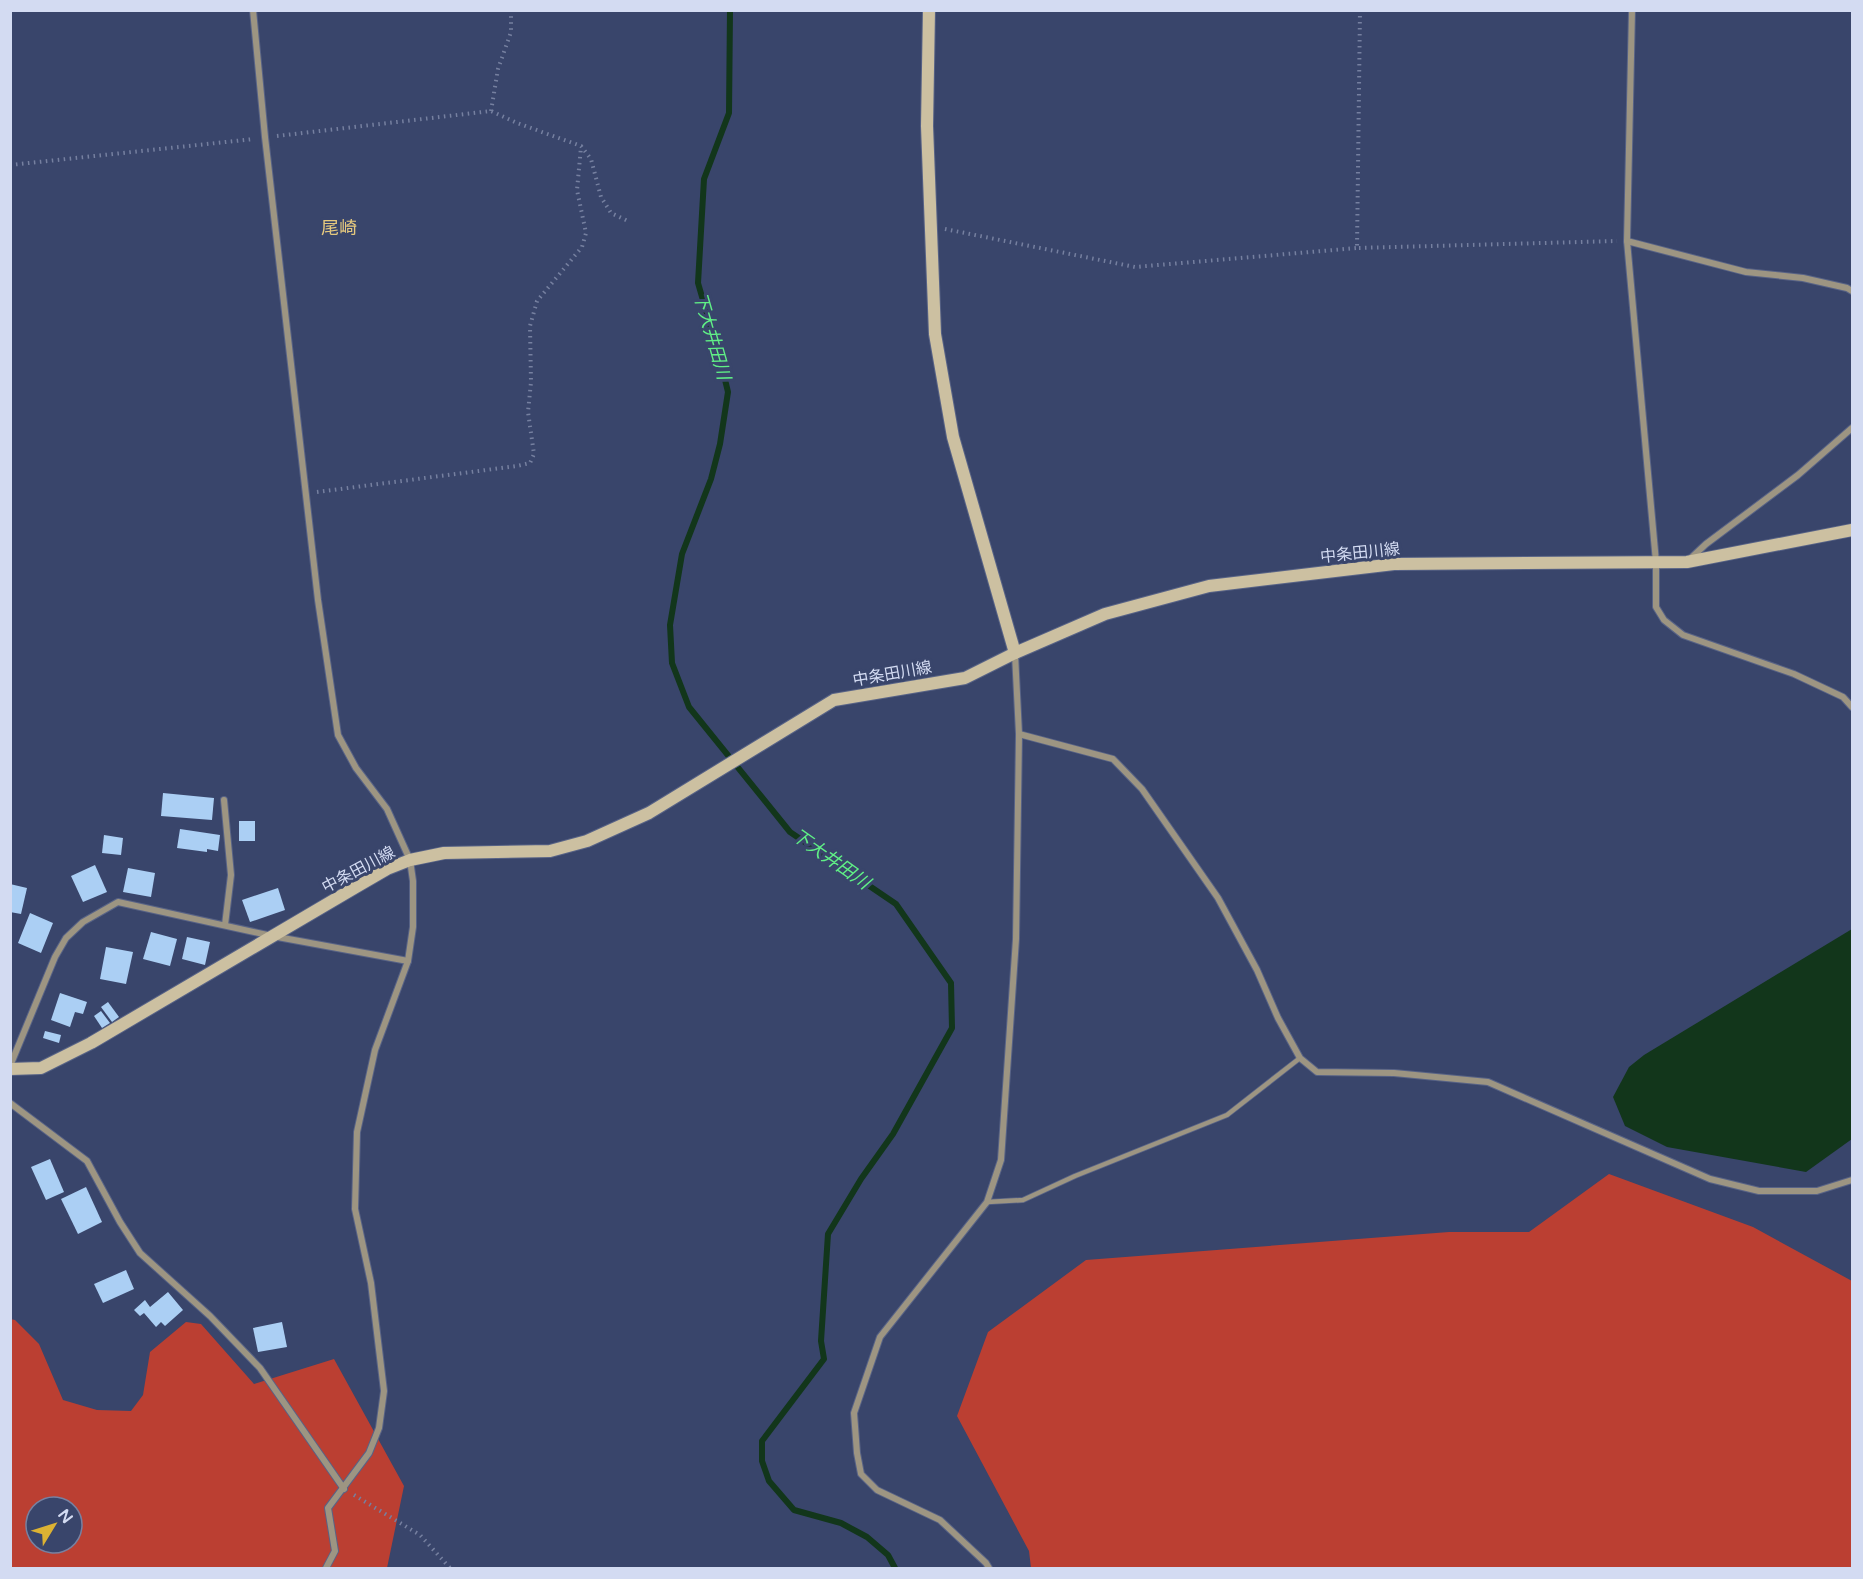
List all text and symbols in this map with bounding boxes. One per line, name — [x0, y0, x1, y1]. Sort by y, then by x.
district label: 尾崎 — [321, 217, 357, 239]
water label: 下大井田川 — [689, 290, 736, 384]
street label: 中条田川線 — [1319, 539, 1401, 567]
street label: 中条田川線 — [851, 657, 933, 691]
water label: 下大井田川 — [788, 824, 876, 895]
street label: 中条田川線 — [318, 842, 398, 897]
north arrow — [24, 1495, 84, 1555]
text: N — [53, 1505, 77, 1528]

